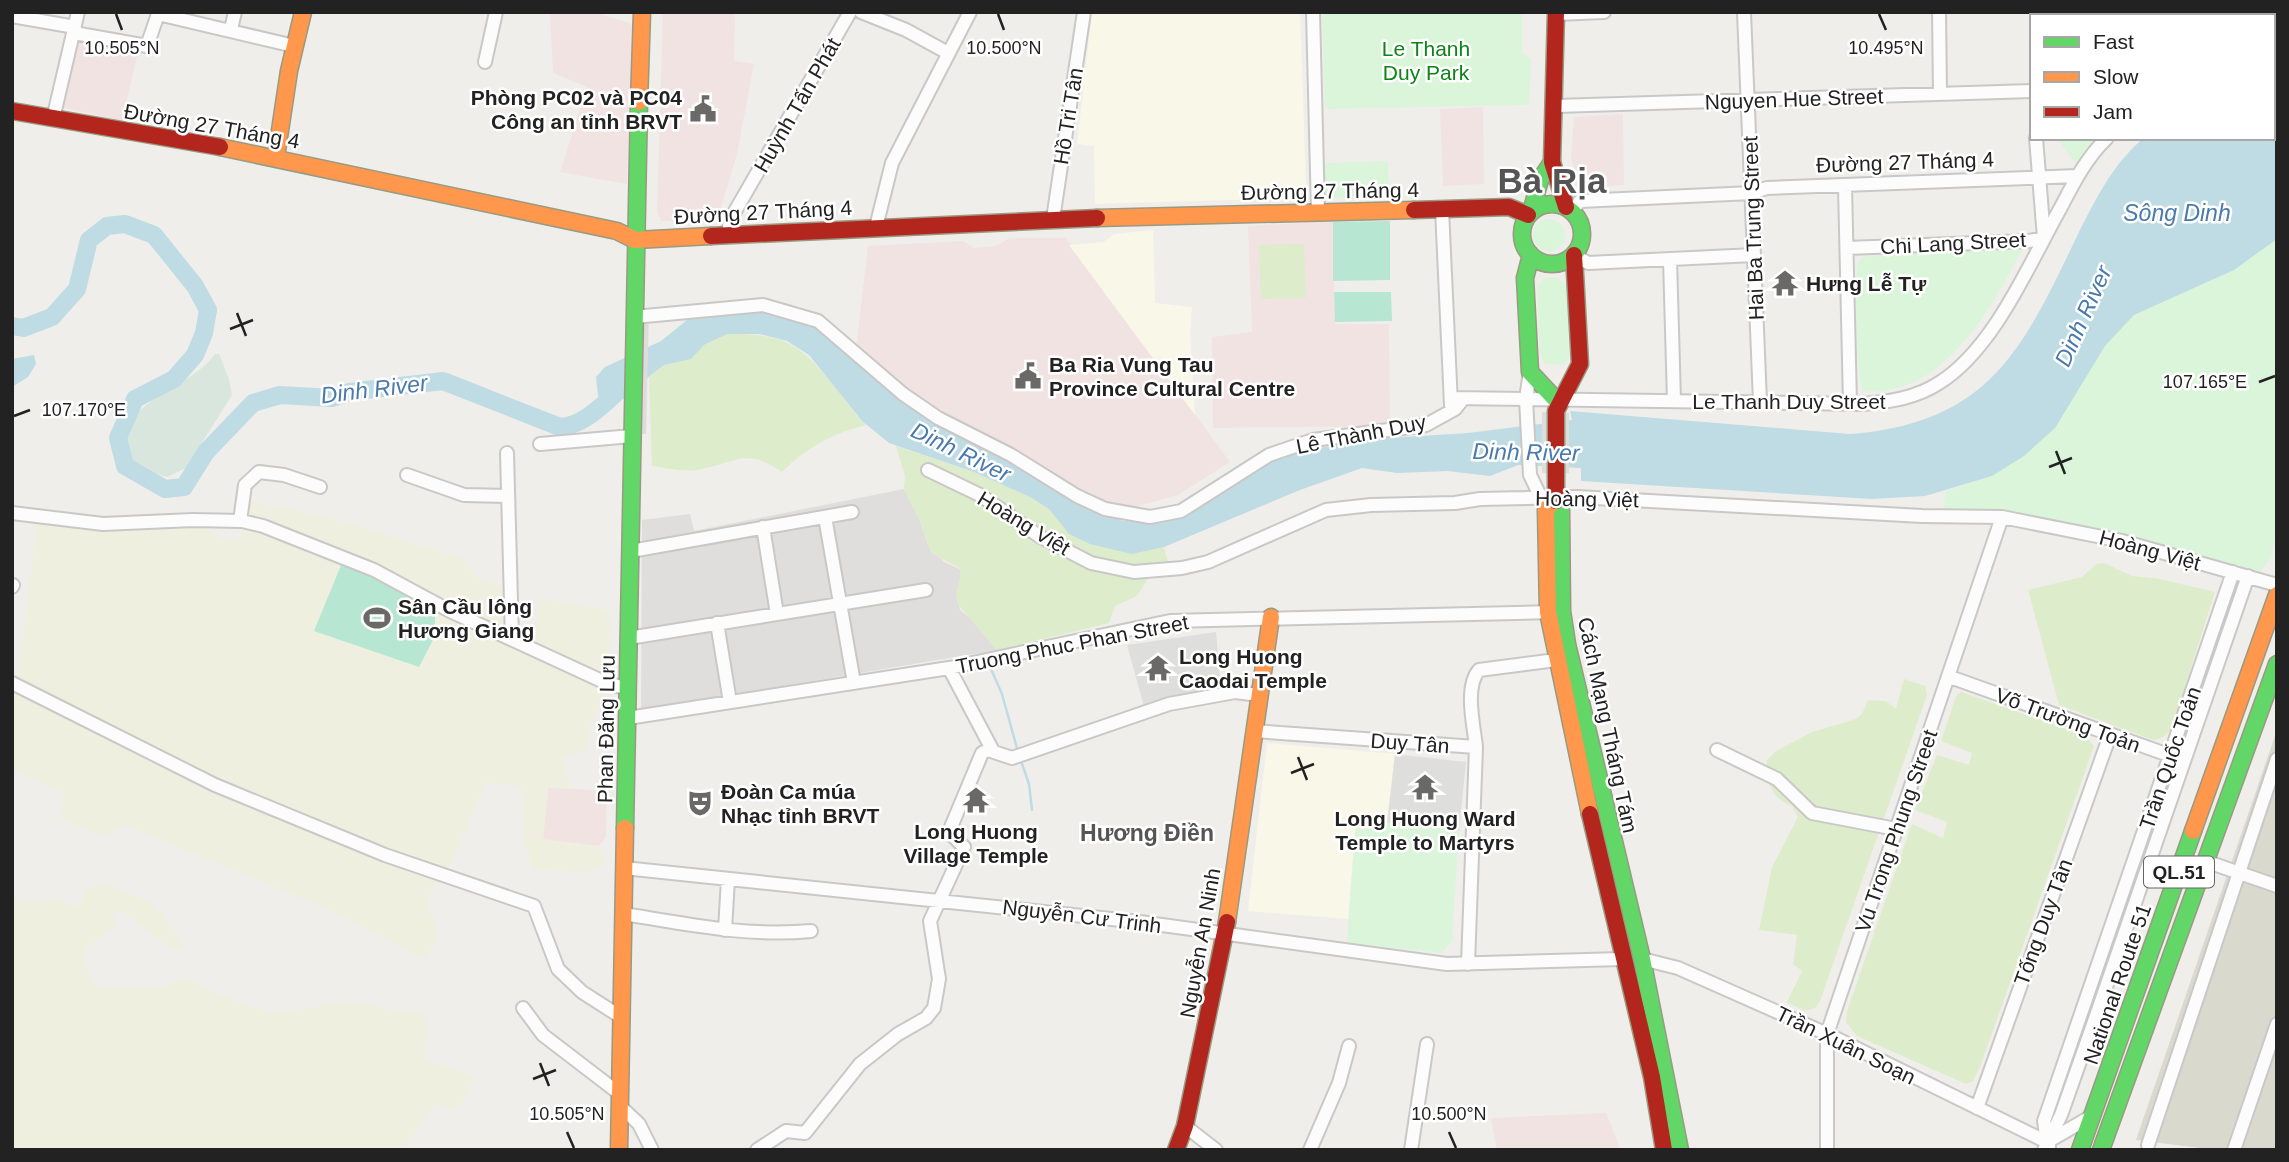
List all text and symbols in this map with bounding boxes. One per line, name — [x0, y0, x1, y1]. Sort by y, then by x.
legend — [2030, 14, 2275, 140]
text: Fast — [2093, 30, 2134, 53]
street label: Huỳnh Tấn Phát — [749, 34, 845, 176]
park label: Le Thanh Duy Park — [1382, 37, 1470, 84]
text: 10.505°N — [84, 38, 160, 58]
text: 10.500°N — [966, 38, 1042, 58]
text: 10.495°N — [1848, 38, 1924, 58]
text: Slow — [2093, 65, 2139, 88]
street label: Hồ Tri Tân — [1049, 66, 1087, 166]
street label: Nguyen Hue Street — [1704, 84, 1884, 114]
place label: Phòng PC02 và PC04 Công an tỉnh BRVT — [471, 86, 682, 133]
public building icon: Phòng PC02 và PC04 Công an tỉnh BRVT — [688, 94, 718, 124]
street label: Đường 27 Tháng 4 — [122, 99, 302, 153]
text: Jam — [2093, 100, 2133, 123]
street label: Hai Ba Trung Street — [1738, 135, 1768, 321]
street label: Đường 27 Tháng 4 — [1816, 147, 1995, 177]
district label: Bà Rịa — [1498, 161, 1607, 200]
street label: Đường 27 Tháng 4 — [1241, 178, 1420, 204]
street label: Đường 27 Tháng 4 — [673, 196, 853, 228]
water label: Sông Dinh — [2123, 200, 2231, 226]
street label: Chi Lang Street — [1880, 228, 2027, 258]
water label: Dinh River — [2049, 260, 2117, 370]
temple icon: Hưng Lễ Tự — [1770, 268, 1800, 298]
place label: Hưng Lễ Tự — [1806, 272, 1927, 295]
place label: Ba Ria Vung Tau Province Cultural Centre — [1049, 353, 1295, 400]
public building icon: Ba Ria Vung Tau Province Cultural Centre — [1013, 361, 1043, 391]
water label: Dinh River — [319, 369, 430, 408]
text: 107.165°E — [2163, 372, 2247, 392]
street label: Le Thanh Duy Street — [1692, 390, 1886, 413]
text: 107.170°E — [42, 400, 126, 420]
street label: Lê Thành Duy — [1294, 410, 1428, 458]
water label: Dinh River — [907, 417, 1016, 488]
water label: Dinh River — [1472, 438, 1581, 466]
street label: Hoàng Việt — [974, 486, 1074, 560]
street label: Hoàng Việt — [1535, 487, 1639, 511]
street label: Hoàng Việt — [2097, 525, 2203, 575]
place label: Sân Cầu lông Hương Giang — [398, 595, 534, 642]
sports icon: Sân Cầu lông Hương Giang — [362, 603, 392, 633]
street label: Truong Phuc Phan Street — [954, 610, 1190, 678]
street label: Cách Mạng Tháng Tám — [1574, 615, 1642, 835]
place label: Long Huong Caodai Temple — [1179, 645, 1327, 692]
temple icon: Long Huong Caodai Temple — [1143, 653, 1173, 683]
street label: Phan Đăng Lưu — [593, 655, 619, 803]
street label: Võ Trường Toản — [1992, 683, 2144, 757]
street label: Trần Quốc Toản — [2135, 684, 2205, 832]
street label: Vu Trong Phung Street — [1850, 726, 1942, 935]
street label: Duy Tân — [1370, 729, 1450, 757]
temple icon: Long Huong Ward Temple to Martyrs — [1410, 772, 1440, 802]
place label: Đoàn Ca múa Nhạc tỉnh BRVT — [721, 780, 879, 827]
temple icon: Long Huong Village Temple — [961, 785, 991, 815]
theatre icon: Đoàn Ca múa Nhạc tỉnh BRVT — [685, 788, 715, 818]
place label: Long Huong Ward Temple to Martyrs — [1334, 807, 1516, 854]
place label: Long Huong Village Temple — [903, 820, 1049, 867]
district label: Hương Điền — [1080, 820, 1214, 846]
street label: Tống Duy Tân — [2010, 856, 2076, 988]
road number: QL.51 — [2144, 856, 2214, 888]
street label: Nguyễn An Ninh — [1175, 866, 1225, 1020]
street label: Nguyễn Cư Trinh — [1001, 895, 1163, 937]
street label: National Route 51 — [2079, 901, 2155, 1067]
street label: Trần Xuân Soạn — [1773, 1001, 1919, 1089]
text: 10.505°N — [529, 1104, 605, 1124]
text: 10.500°N — [1411, 1104, 1487, 1124]

